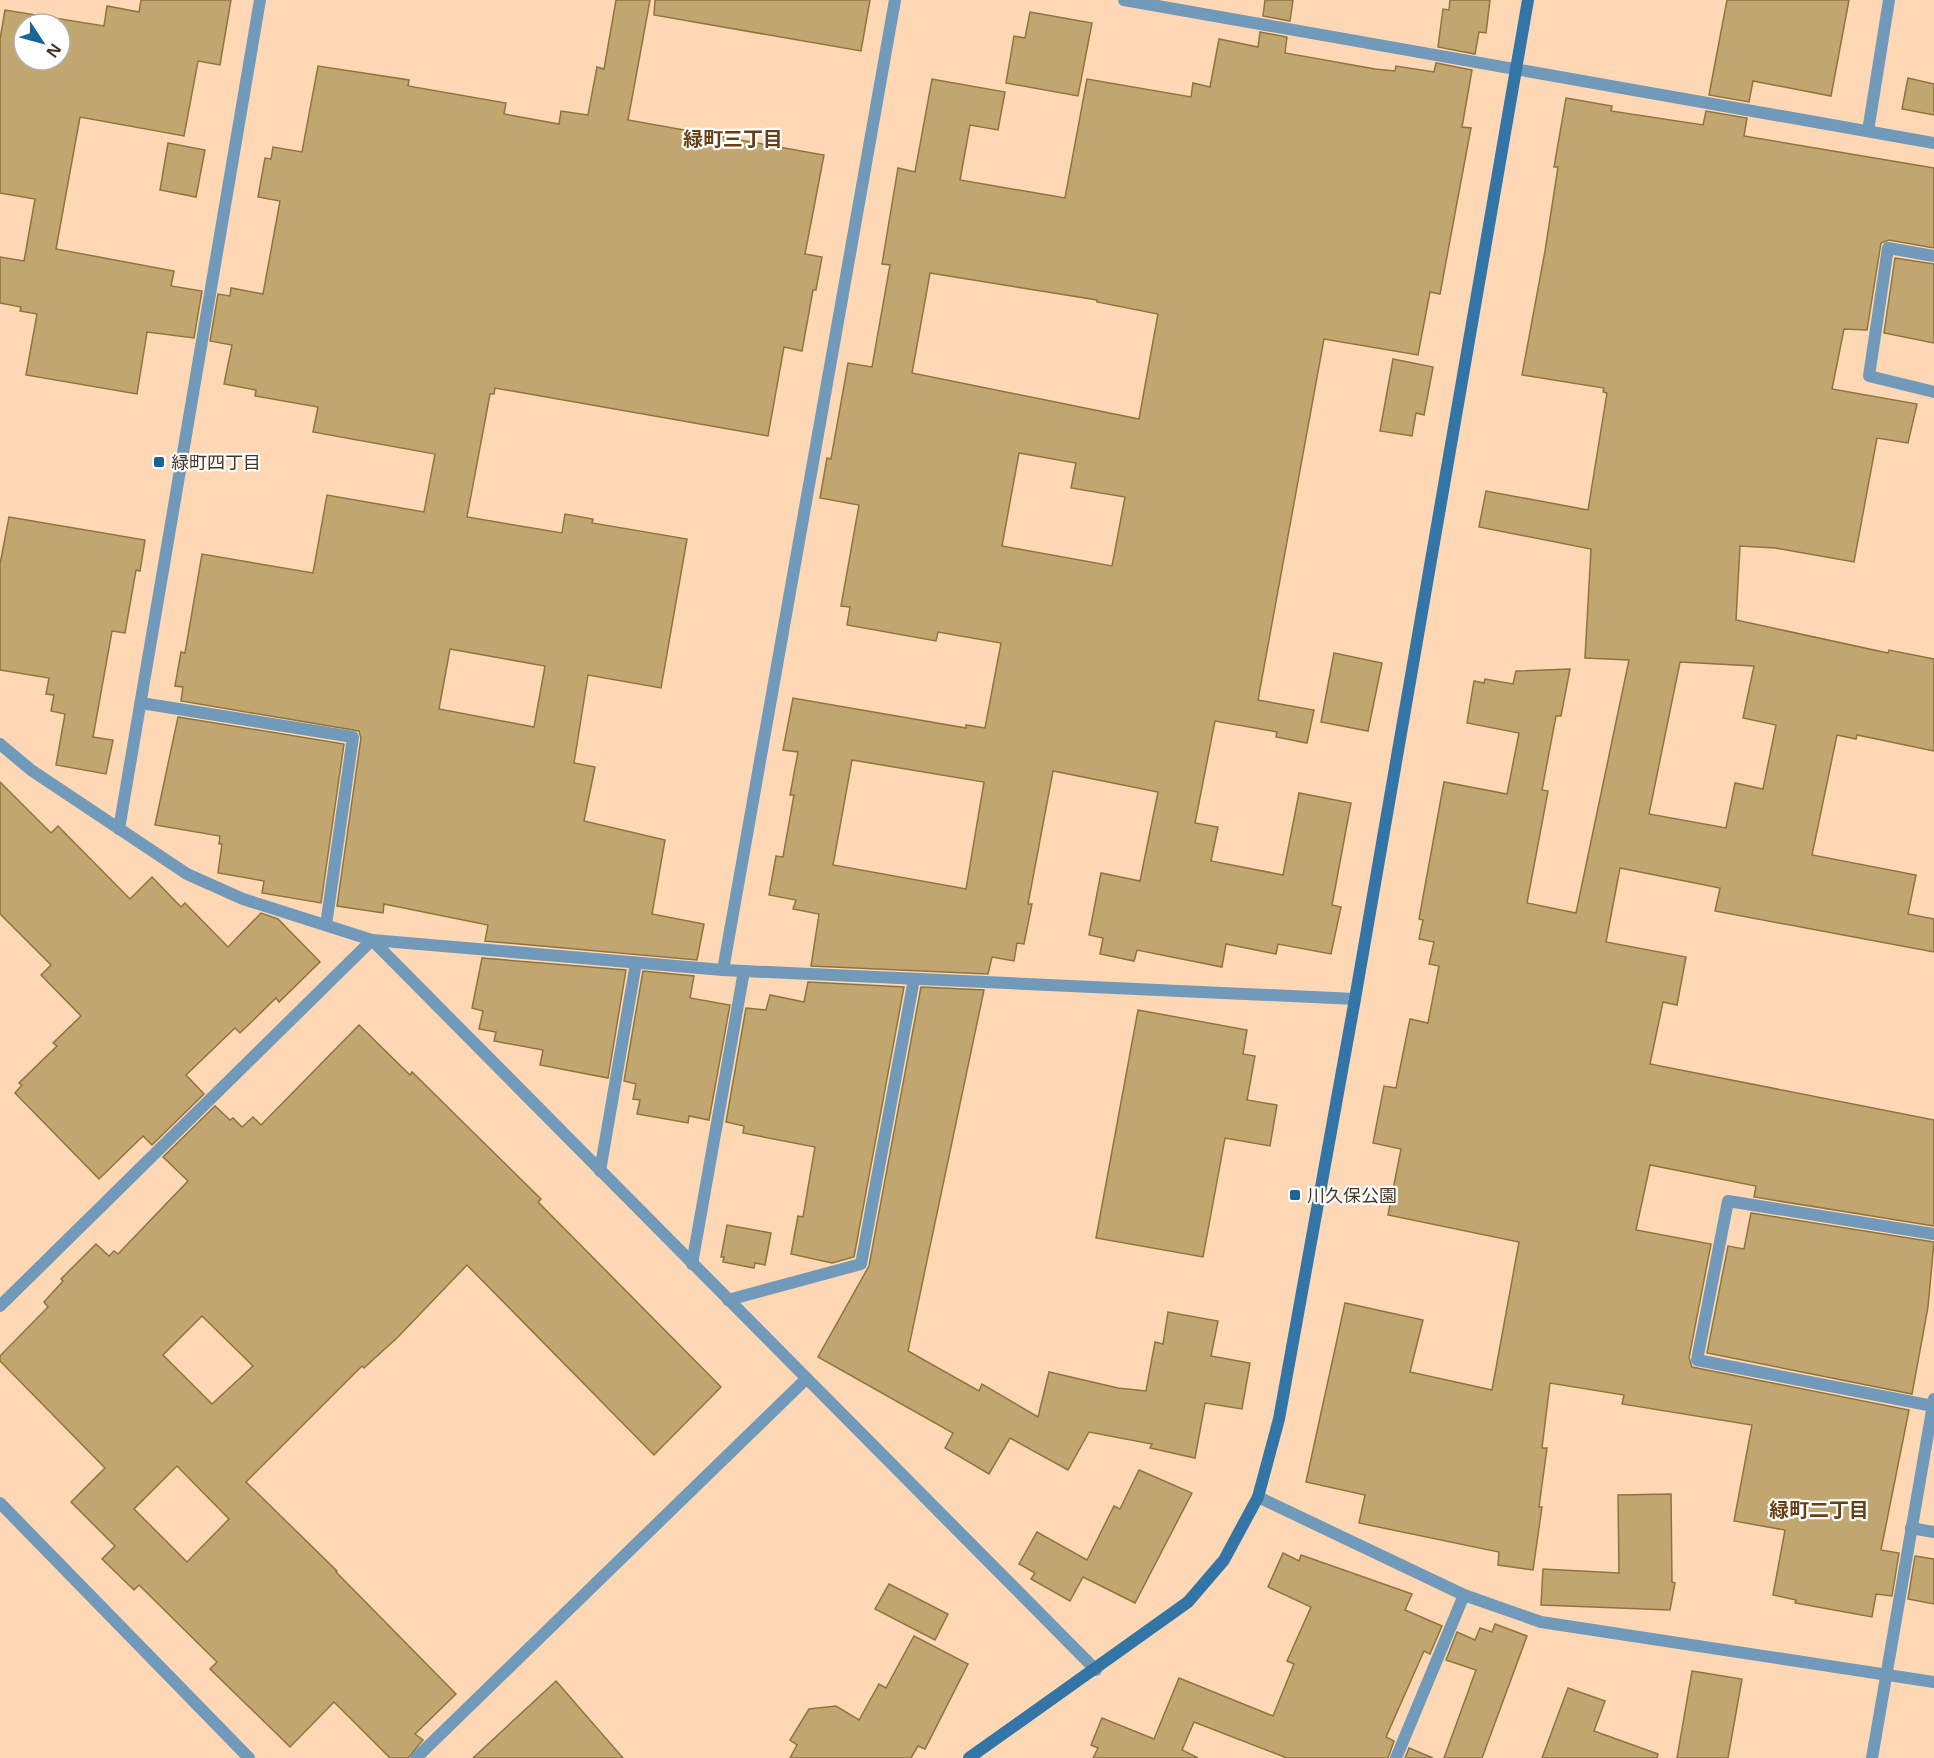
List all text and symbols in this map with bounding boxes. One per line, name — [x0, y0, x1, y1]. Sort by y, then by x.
north arrow — [12, 12, 72, 72]
text: N — [41, 39, 67, 63]
district label: 緑町三丁目 — [683, 125, 783, 152]
place label: 緑町四丁目 — [171, 450, 261, 474]
marker: 緑町四丁目 — [152, 455, 166, 469]
place label: 川久保公園 — [1307, 1183, 1397, 1207]
marker: 川久保公園 — [1288, 1188, 1302, 1202]
district label: 緑町二丁目 — [1769, 1496, 1869, 1523]

